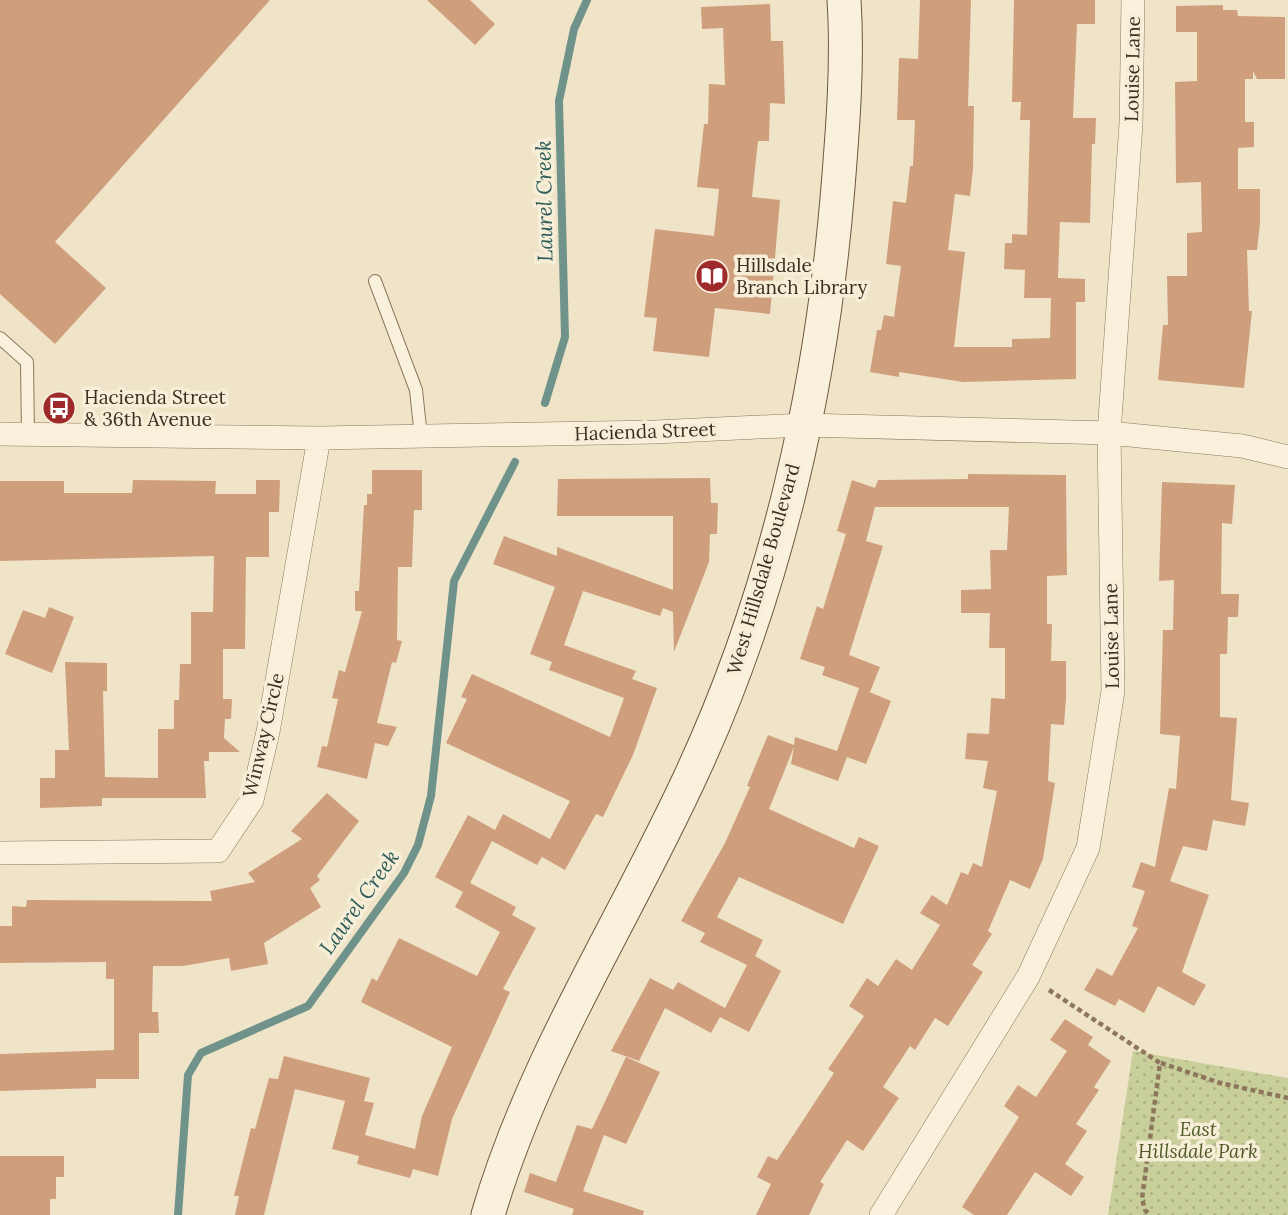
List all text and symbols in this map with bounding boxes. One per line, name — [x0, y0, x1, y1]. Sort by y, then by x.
street label: Louise Lane — [1119, 16, 1145, 122]
water label: Laurel Creek — [529, 140, 559, 262]
place label: Hillsdale Branch Library — [736, 253, 867, 299]
library icon: Hillsdale Branch Library — [693, 257, 731, 295]
place label: Hacienda Street & 36th Avenue — [84, 385, 226, 431]
bus stop icon: Hacienda Street & 36th Avenue — [40, 389, 78, 427]
street label: Hacienda Street — [574, 417, 717, 445]
street label: West Hillsdale Boulevard — [721, 461, 805, 677]
street label: Louise Lane — [1098, 583, 1124, 689]
street label: Winway Circle — [237, 670, 289, 800]
water label: Laurel Creek — [313, 844, 405, 960]
park label: East Hillsdale Park — [1138, 1117, 1258, 1163]

